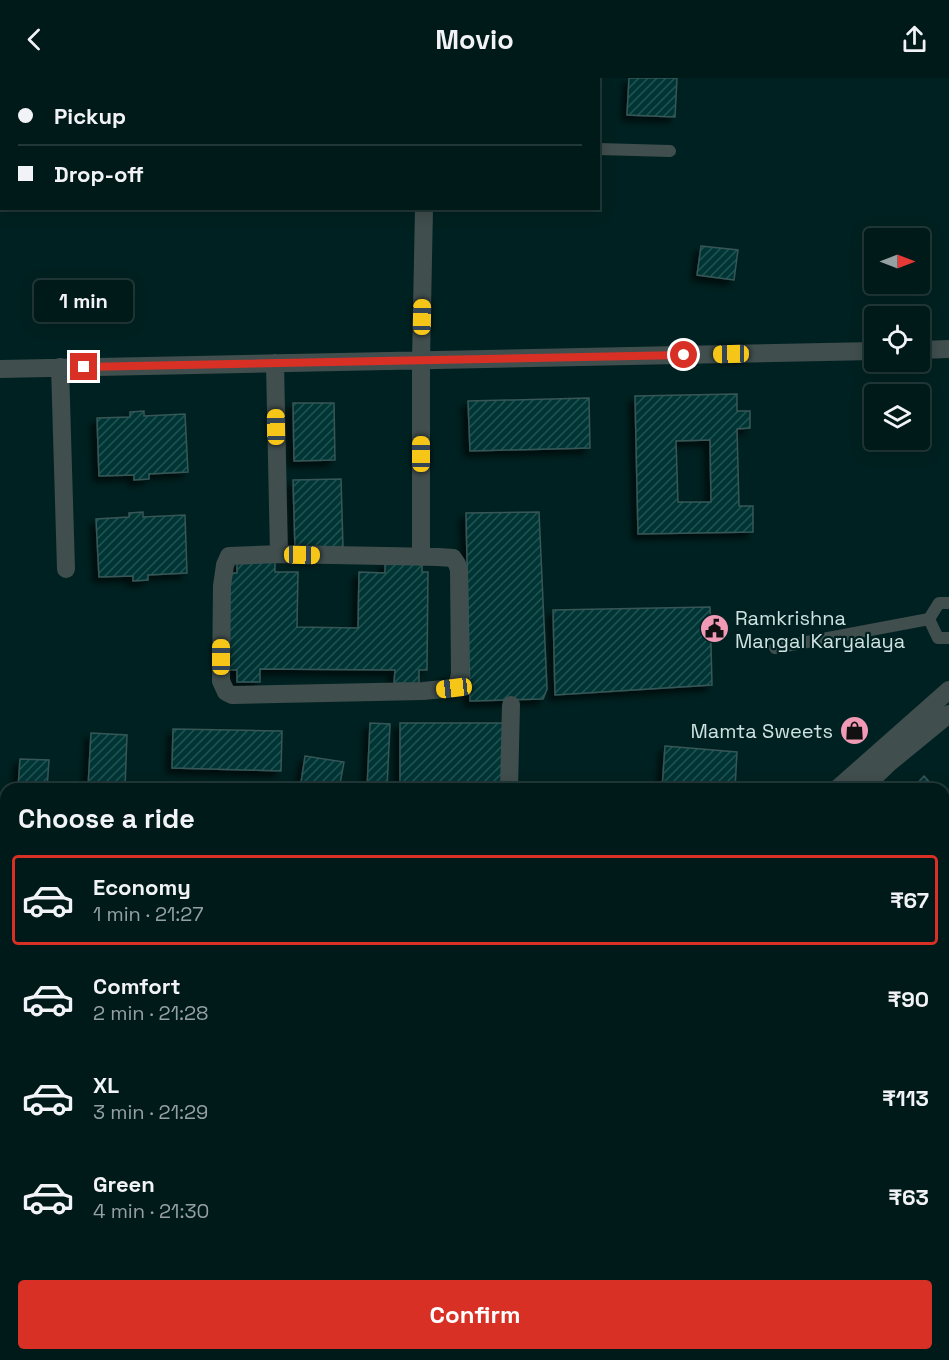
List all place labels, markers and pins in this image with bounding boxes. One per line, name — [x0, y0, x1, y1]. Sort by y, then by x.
place label: Ramkrishna Mangal Karyalaya — [735, 605, 905, 654]
public building icon: Ramkrishna Mangal Karyalaya — [698, 613, 730, 645]
shop icon: Mamta Sweets — [838, 715, 870, 747]
place label: Mamta Sweets — [690, 718, 833, 744]

